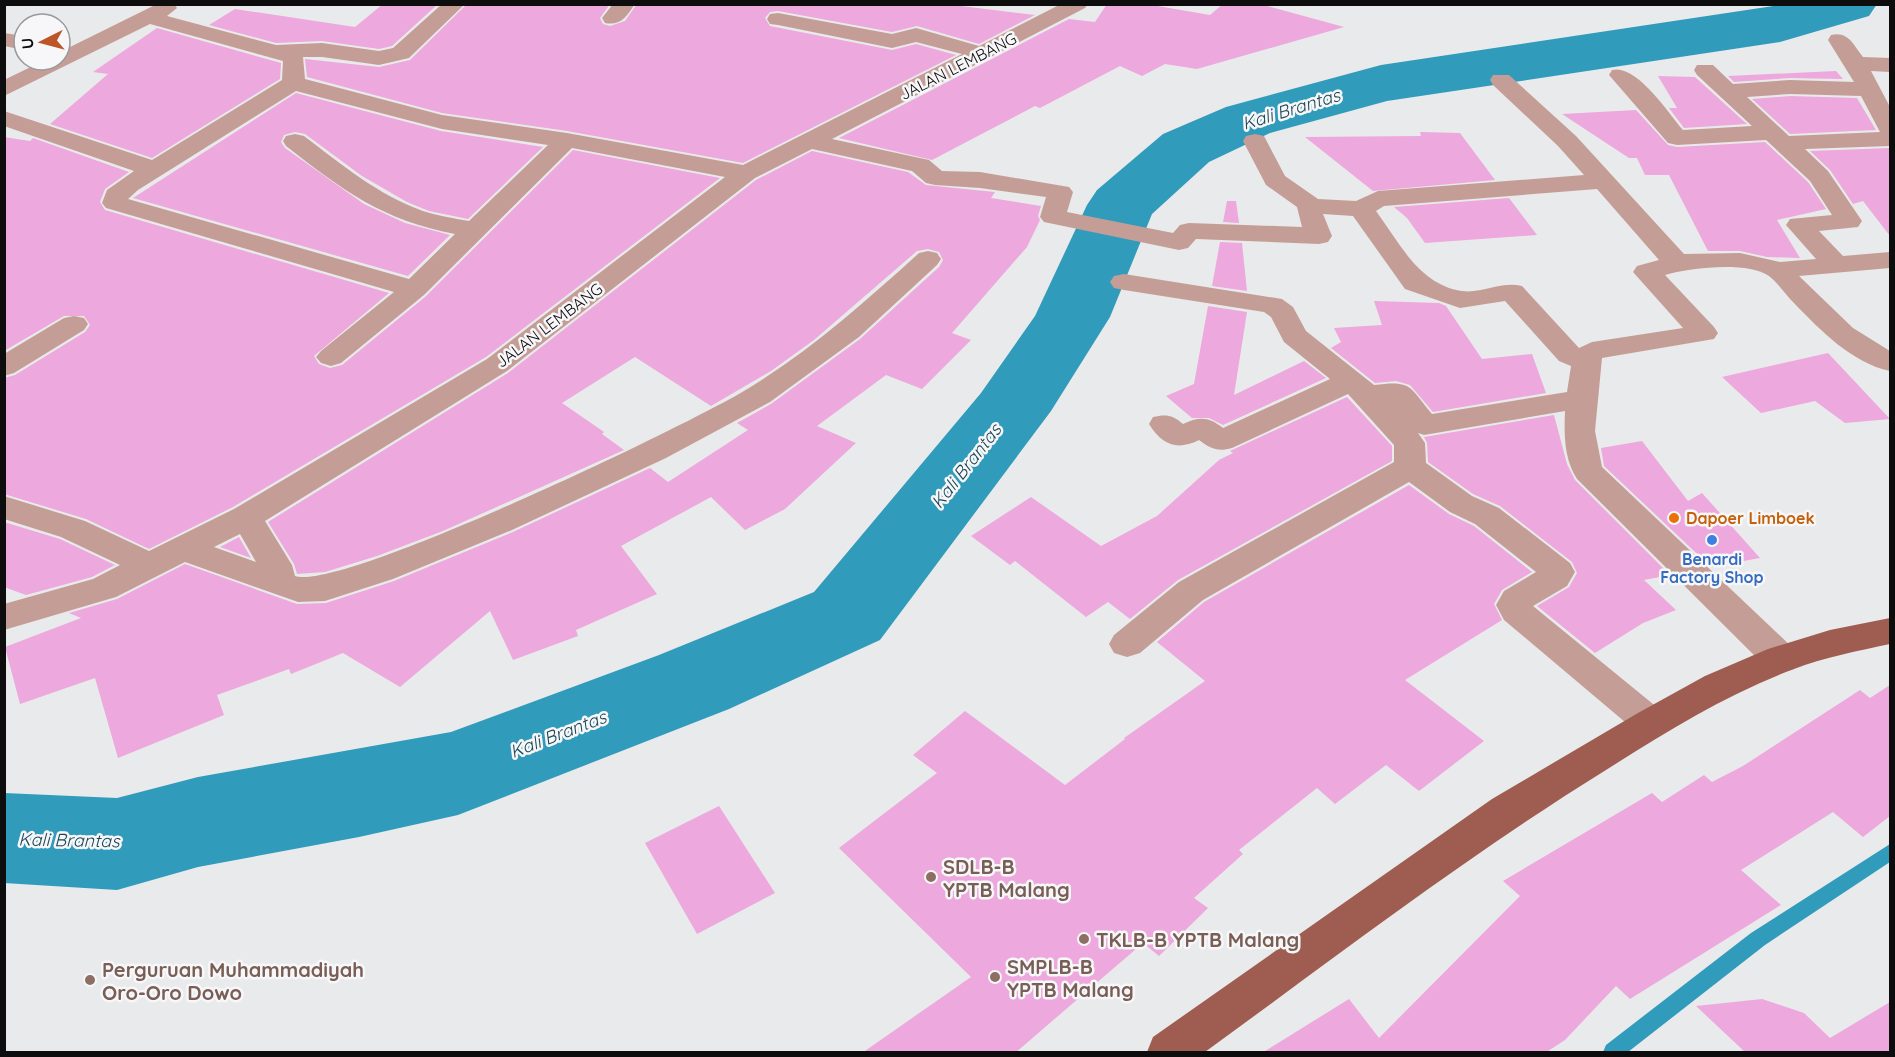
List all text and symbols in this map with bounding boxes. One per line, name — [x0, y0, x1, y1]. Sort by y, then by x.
north arrow — [12, 12, 72, 72]
street label: JALAN LEMBANG — [896, 28, 1020, 104]
text: U — [17, 37, 38, 50]
water label: Kali Brantas — [1239, 83, 1344, 135]
street label: JALAN LEMBANG — [492, 278, 606, 372]
water label: Kali Brantas — [926, 418, 1007, 513]
place label: Dapoer Limboek — [1686, 508, 1814, 528]
marker: Dapoer Limboek — [1667, 511, 1681, 525]
marker: Benardi Factory Shop — [1705, 533, 1719, 547]
place label: Benardi Factory Shop — [1660, 549, 1764, 587]
water label: Kali Brantas — [507, 705, 611, 763]
water label: Kali Brantas — [18, 828, 121, 852]
place label: SDLB-B YPTB Malang — [943, 854, 1070, 902]
marker: SDLB-B YPTB Malang — [924, 870, 938, 884]
place label: TKLB-B YPTB Malang — [1096, 927, 1299, 952]
marker: TKLB-B YPTB Malang — [1077, 932, 1091, 946]
place label: SMPLB-B YPTB Malang — [1007, 954, 1134, 1002]
place label: Perguruan Muhammadiyah Oro-Oro Dowo — [102, 957, 364, 1005]
marker: SMPLB-B YPTB Malang — [988, 970, 1002, 984]
marker: Perguruan Muhammadiyah Oro-Oro Dowo — [83, 973, 97, 987]

